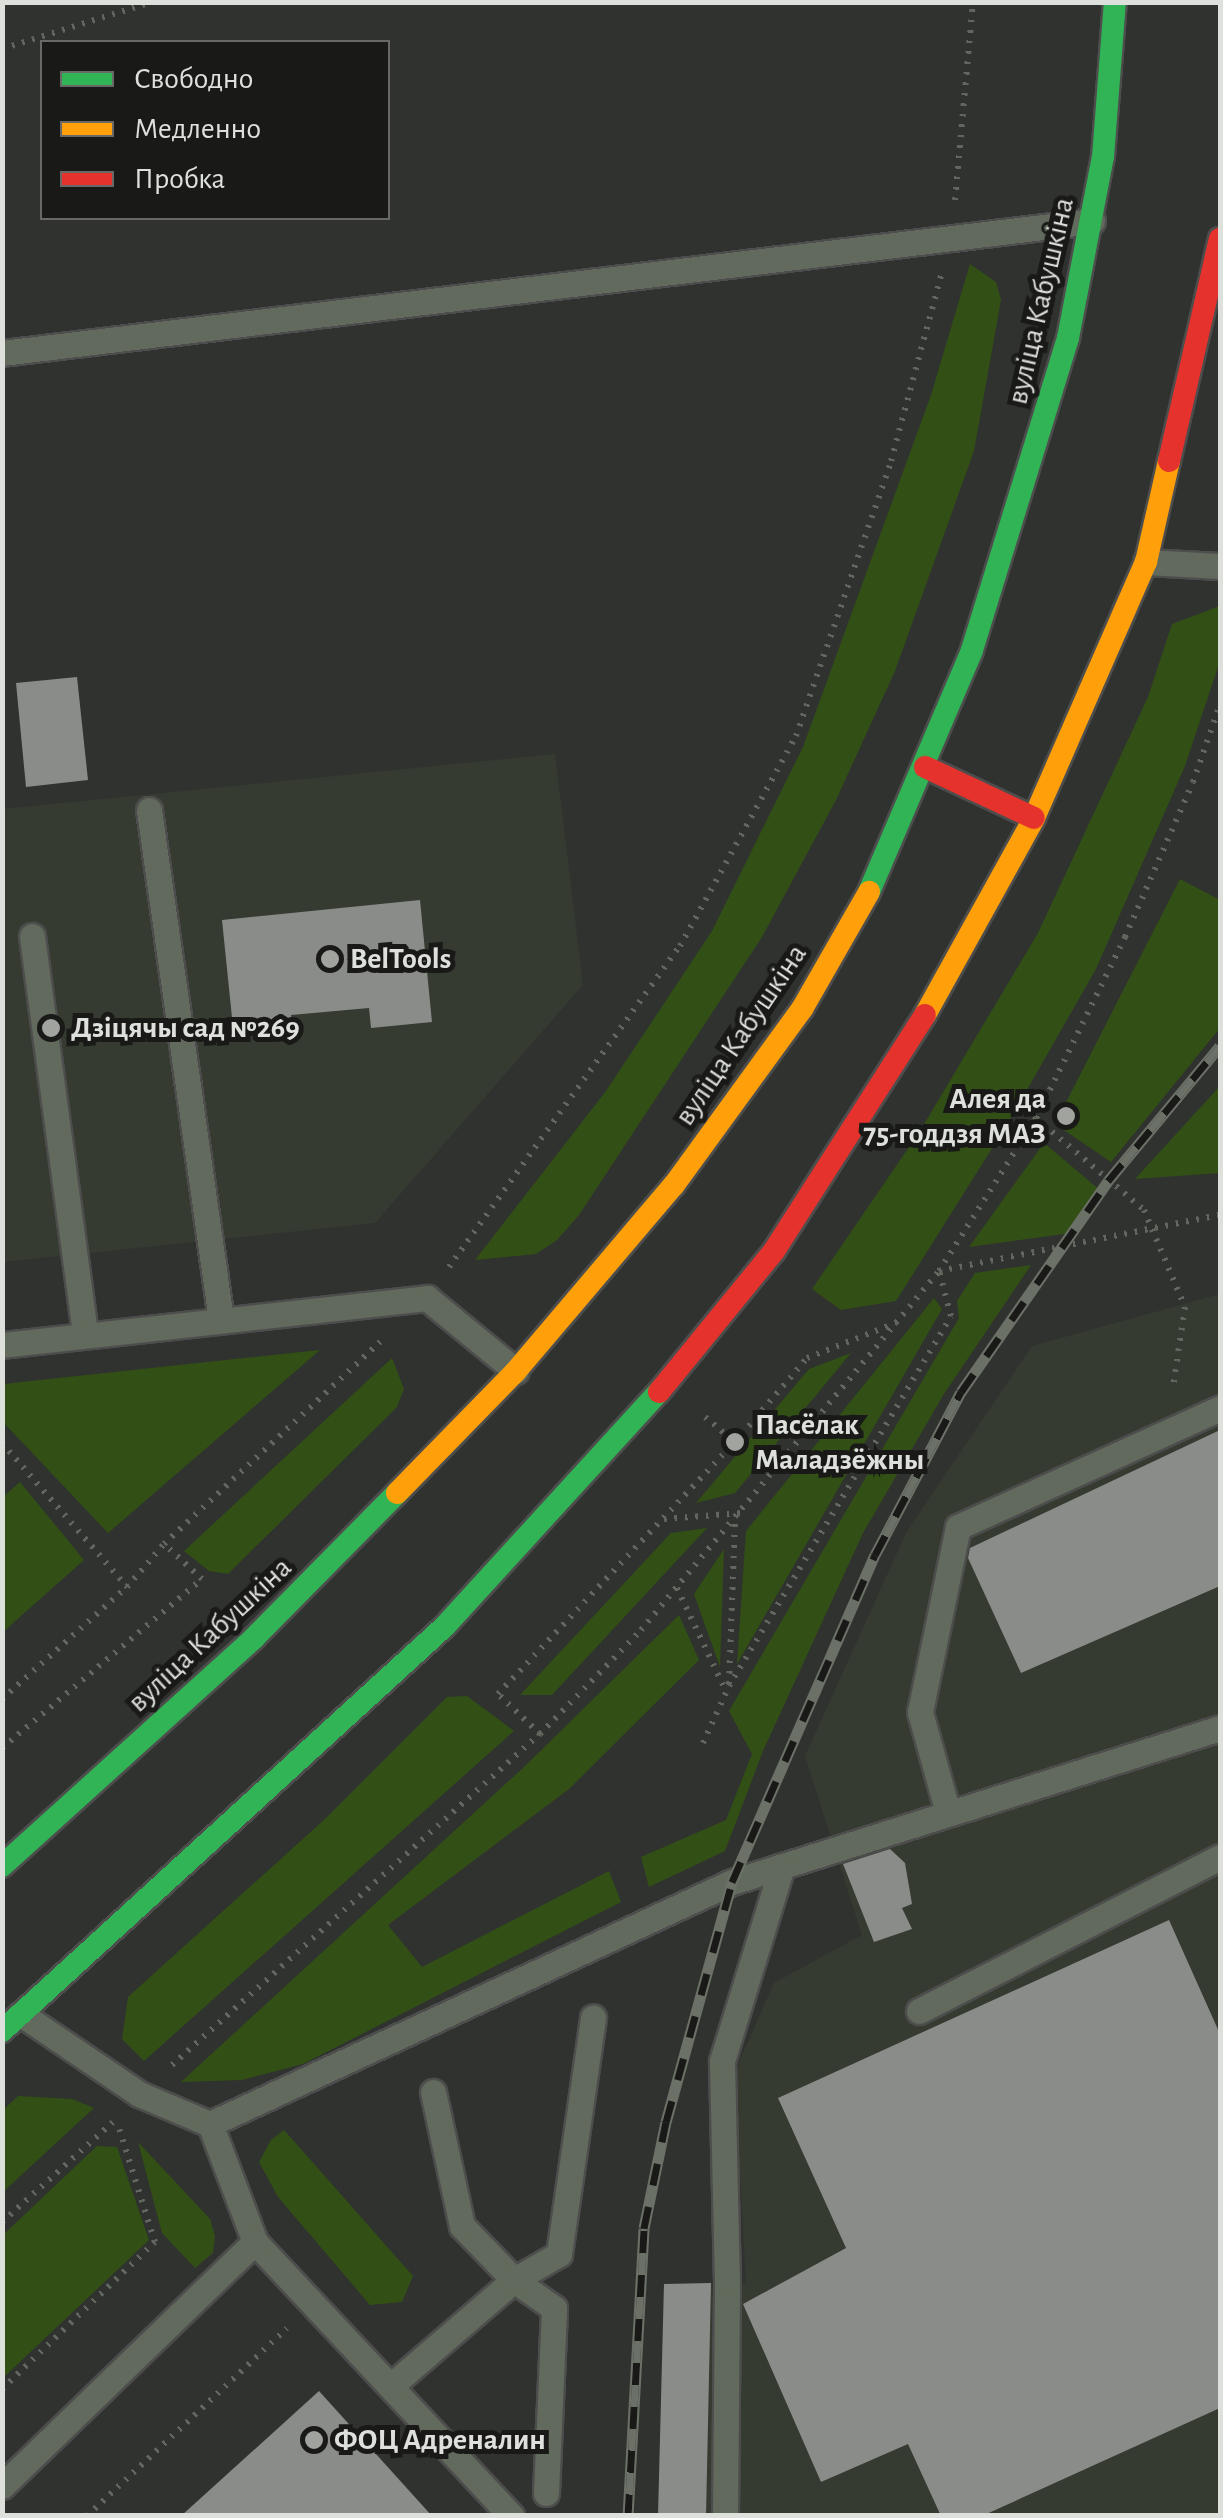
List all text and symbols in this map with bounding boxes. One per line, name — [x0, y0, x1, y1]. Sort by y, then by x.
legend — [40, 40, 390, 220]
text: Свободно — [134, 64, 253, 94]
text: Медленно — [134, 114, 261, 144]
text: Пробка — [134, 164, 225, 194]
street label: вуліца Кабушкіна — [1000, 194, 1082, 408]
street label: вуліца Кабушкіна — [667, 937, 815, 1133]
place label: BelTools — [350, 941, 451, 977]
marker: BelTools — [319, 948, 341, 970]
place label: Дзіцячы сад №269 — [71, 1010, 300, 1046]
marker: Дзіцячы сад №269 — [40, 1017, 62, 1039]
place label: Алея да 75-годдзя МАЗ — [863, 1081, 1046, 1152]
marker: Алея да 75-годдзя МАЗ — [1055, 1105, 1077, 1127]
place label: Пасёлак Маладзёжны — [755, 1407, 924, 1478]
marker: Пасёлак Маладзёжны — [724, 1431, 746, 1453]
street label: вуліца Кабушкіна — [121, 1550, 299, 1720]
place label: ФОЦ Адреналин — [334, 2422, 546, 2458]
marker: ФОЦ Адреналин — [303, 2429, 325, 2451]

